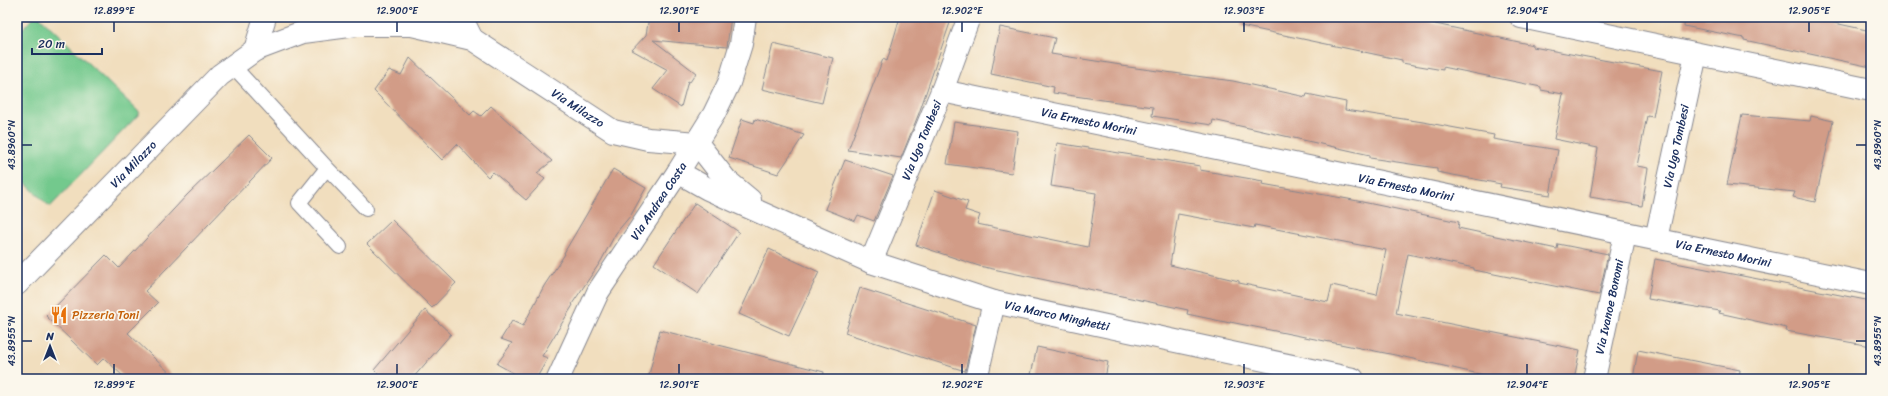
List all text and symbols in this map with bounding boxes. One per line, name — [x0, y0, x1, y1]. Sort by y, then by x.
text: 12.899°E — [93, 2, 136, 20]
text: 12.900°E — [376, 2, 419, 20]
text: 12.901°E — [659, 2, 700, 20]
text: 12.902°E — [941, 2, 984, 20]
text: 12.903°E — [1224, 2, 1266, 20]
text: 12.904°E — [1506, 2, 1549, 20]
text: 12.905°E — [1788, 2, 1831, 20]
scale bar — [32, 30, 102, 56]
text: 20 m — [38, 33, 65, 55]
street label: Via Milazzo — [547, 82, 609, 134]
street label: Via Ugo Tombesi — [895, 96, 948, 184]
street label: Via Ernesto Morini — [1039, 101, 1139, 142]
street label: Via Ugo Tombesi — [1656, 102, 1696, 190]
text: 43.8960°N — [3, 120, 21, 170]
text: 43.8960°N — [1869, 120, 1887, 170]
street label: Via Milazzo — [105, 135, 162, 193]
street label: Via Andrea Costa — [624, 157, 693, 245]
street label: Via Ernesto Morini — [1356, 167, 1456, 208]
street label: Via Ernesto Morini — [1674, 233, 1774, 274]
street label: Via Ivanoe Bonomi — [1589, 256, 1630, 356]
street label: Via Marco Minghetti — [1003, 294, 1112, 338]
place label: Pizzeria Toni — [72, 304, 140, 326]
restaurant icon: Pizzeria Toni — [49, 305, 69, 325]
text: 43.8955°N — [3, 316, 21, 366]
text: 43.8955°N — [1869, 316, 1887, 366]
north arrow — [30, 326, 70, 366]
text: N — [45, 327, 54, 346]
text: 12.899°E — [93, 376, 136, 394]
text: 12.900°E — [376, 376, 419, 394]
text: 12.901°E — [659, 376, 700, 394]
text: 12.902°E — [941, 376, 984, 394]
text: 12.903°E — [1224, 376, 1266, 394]
text: 12.904°E — [1506, 376, 1549, 394]
text: 12.905°E — [1788, 376, 1831, 394]

